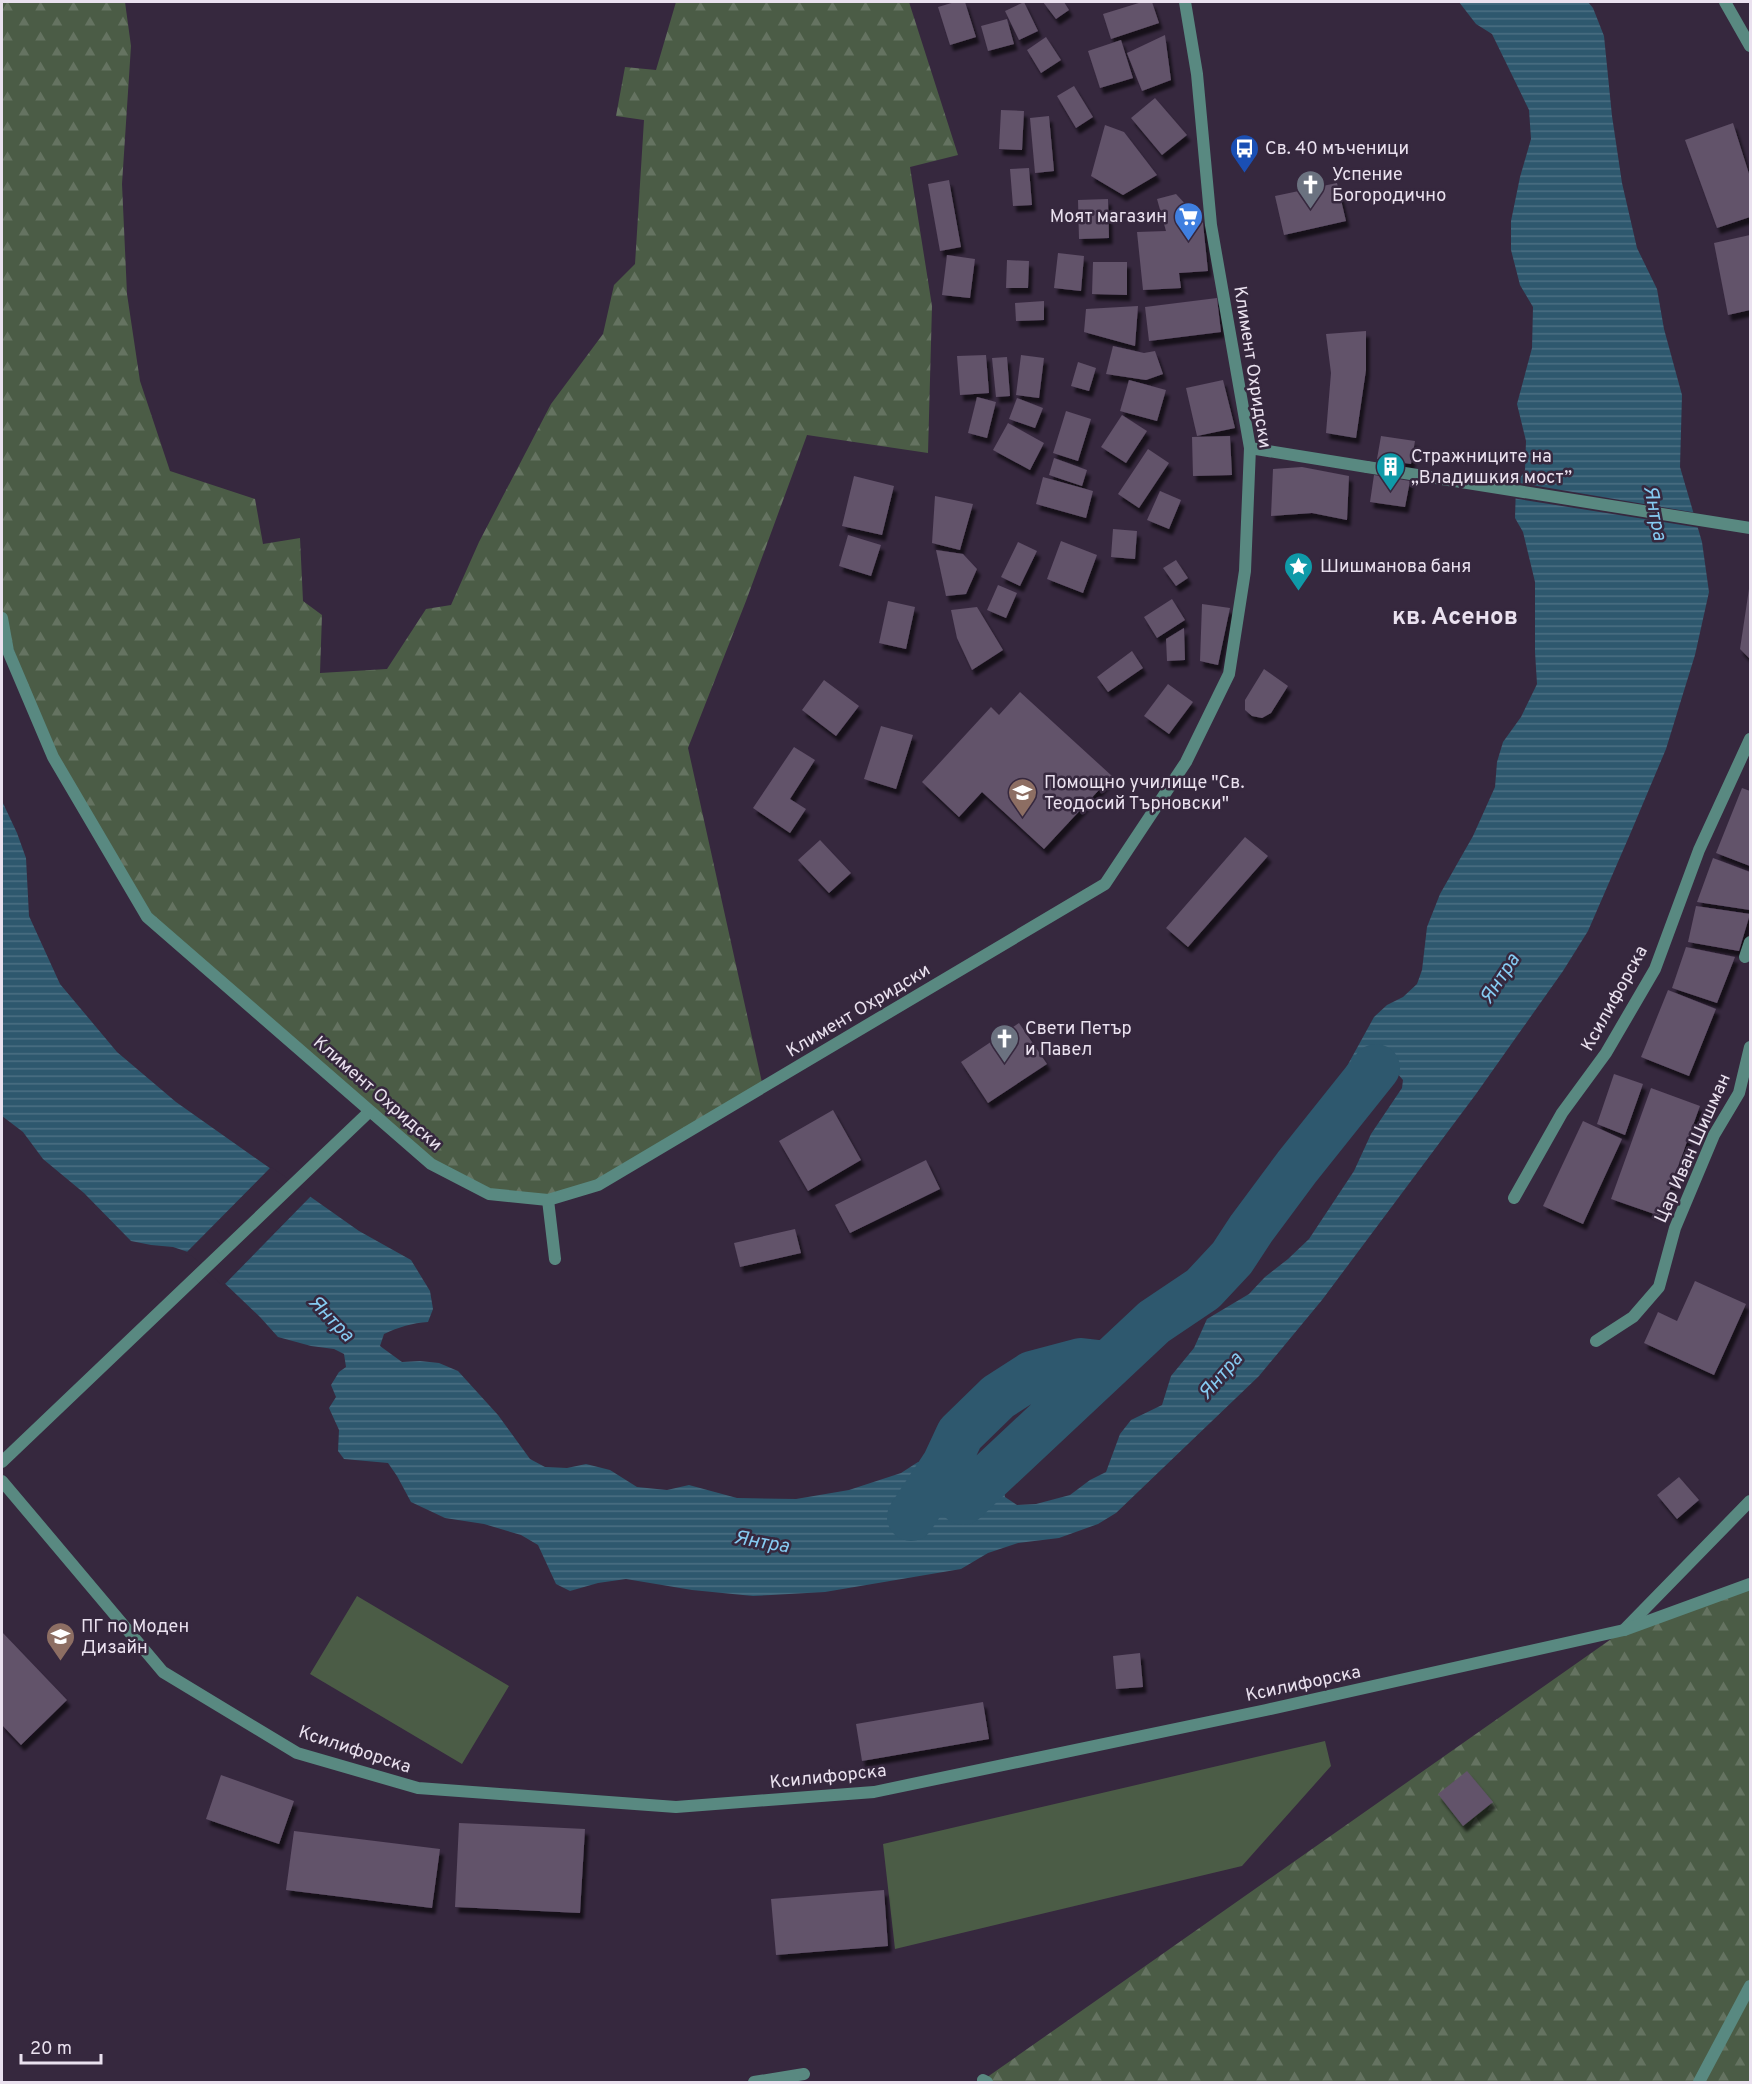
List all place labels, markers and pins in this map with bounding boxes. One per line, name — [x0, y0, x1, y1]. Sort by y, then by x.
bus stop icon: Св. 40 мъченици — [1228, 132, 1260, 174]
place label: Св. 40 мъченици — [1265, 138, 1409, 161]
place label: Успение Богородично — [1332, 164, 1446, 208]
church icon: Успение Богородично — [1295, 168, 1327, 210]
supermarket icon: Моят магазин — [1172, 200, 1204, 242]
place label: Моят магазин — [1050, 206, 1167, 229]
place label: Стражниците на „Владишкия мост” — [1411, 446, 1572, 490]
building icon: Стражниците на „Владишкия мост” — [1374, 450, 1406, 492]
place icon: Шишманова баня — [1283, 550, 1315, 592]
place label: Шишманова баня — [1320, 556, 1471, 579]
place label: Помощно училище "Св. Теодосий Търновски" — [1044, 772, 1244, 816]
school or university icon: Помощно училище "Св. Теодосий Търновски" — [1007, 776, 1039, 818]
place label: Свети Петър и Павел — [1025, 1018, 1132, 1062]
church icon: Свети Петър и Павел — [988, 1022, 1020, 1064]
place label: ПГ по Моден Дизайн — [81, 1616, 189, 1660]
school or university icon: ПГ по Моден Дизайн — [44, 1620, 76, 1662]

